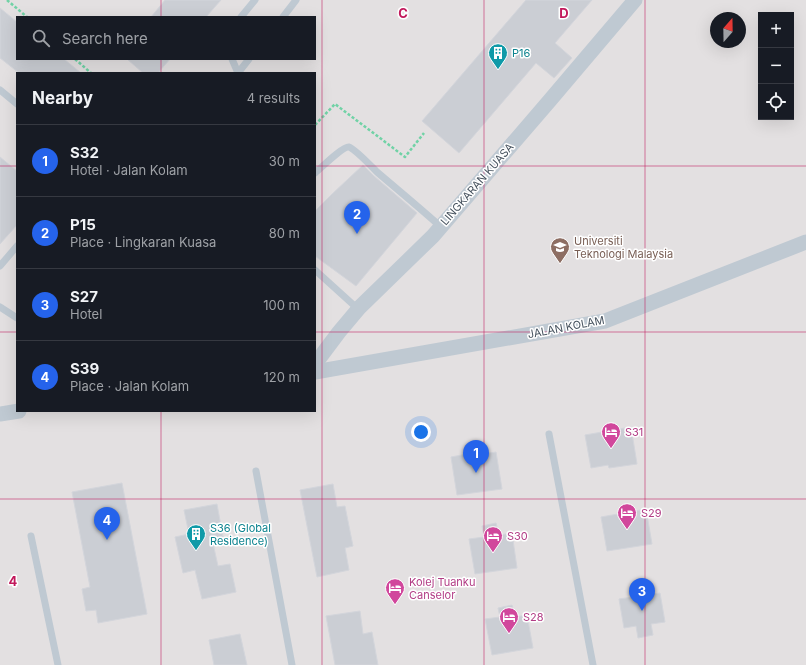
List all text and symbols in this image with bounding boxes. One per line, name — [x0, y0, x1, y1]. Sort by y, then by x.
text: C — [398, 5, 408, 21]
text: D — [559, 5, 569, 21]
north arrow — [710, 12, 746, 48]
map controls — [758, 12, 794, 120]
button: + — [758, 12, 794, 48]
search box — [16, 16, 316, 60]
icon: search — [30, 27, 52, 49]
text: Search here — [62, 29, 148, 48]
building icon: P16 — [487, 42, 509, 70]
place label: P16 — [512, 46, 530, 60]
button: − — [758, 48, 794, 84]
button: locate — [758, 84, 794, 120]
text: Nearby — [32, 88, 93, 108]
text: 4 results — [247, 90, 300, 106]
street label: LINGKARAN KUASA — [438, 140, 517, 228]
text: S32 — [70, 143, 99, 162]
text: 1 — [42, 153, 48, 169]
text: 30 m — [269, 153, 300, 169]
text: Hotel · Jalan Kolam — [70, 162, 188, 178]
pin: 2 — [344, 201, 370, 234]
text: P15 — [70, 215, 96, 234]
text: 2 — [41, 225, 49, 241]
text: 80 m — [269, 225, 300, 241]
text: Place · Lingkaran Kuasa — [70, 234, 216, 250]
place label: Universiti Teknologi Malaysia — [574, 234, 673, 261]
school or university icon: Universiti Teknologi Malaysia — [549, 236, 571, 264]
text: S27 — [70, 287, 98, 306]
text: 3 — [41, 297, 49, 313]
text: 100 m — [263, 297, 300, 313]
text: Hotel — [70, 306, 102, 322]
street label: JALAN KOLAM — [526, 313, 606, 341]
text: S39 — [70, 359, 99, 378]
text: 4 — [41, 369, 49, 385]
text: 120 m — [264, 369, 300, 385]
text: Place · Jalan Kolam — [70, 378, 189, 394]
hotel icon: S31 — [600, 421, 622, 449]
your location — [411, 422, 431, 442]
place label: S31 — [625, 425, 643, 439]
pin: 1 — [463, 440, 489, 473]
hotel icon: S29 — [616, 502, 638, 530]
place label: S29 — [641, 506, 662, 520]
pin: 4 — [94, 507, 120, 540]
place label: S36 (Global Residence) — [210, 521, 271, 548]
building icon: S36 (Global Residence) — [185, 523, 207, 551]
hotel icon: S30 — [482, 525, 504, 553]
place label: S30 — [507, 529, 528, 543]
text: 4 — [9, 573, 18, 589]
place label: Kolej Tuanku Canselor — [409, 575, 475, 602]
hotel icon: Kolej Tuanku Canselor — [384, 577, 406, 605]
pin: 3 — [629, 578, 655, 611]
hotel icon: S28 — [498, 606, 520, 634]
place label: S28 — [523, 610, 544, 624]

